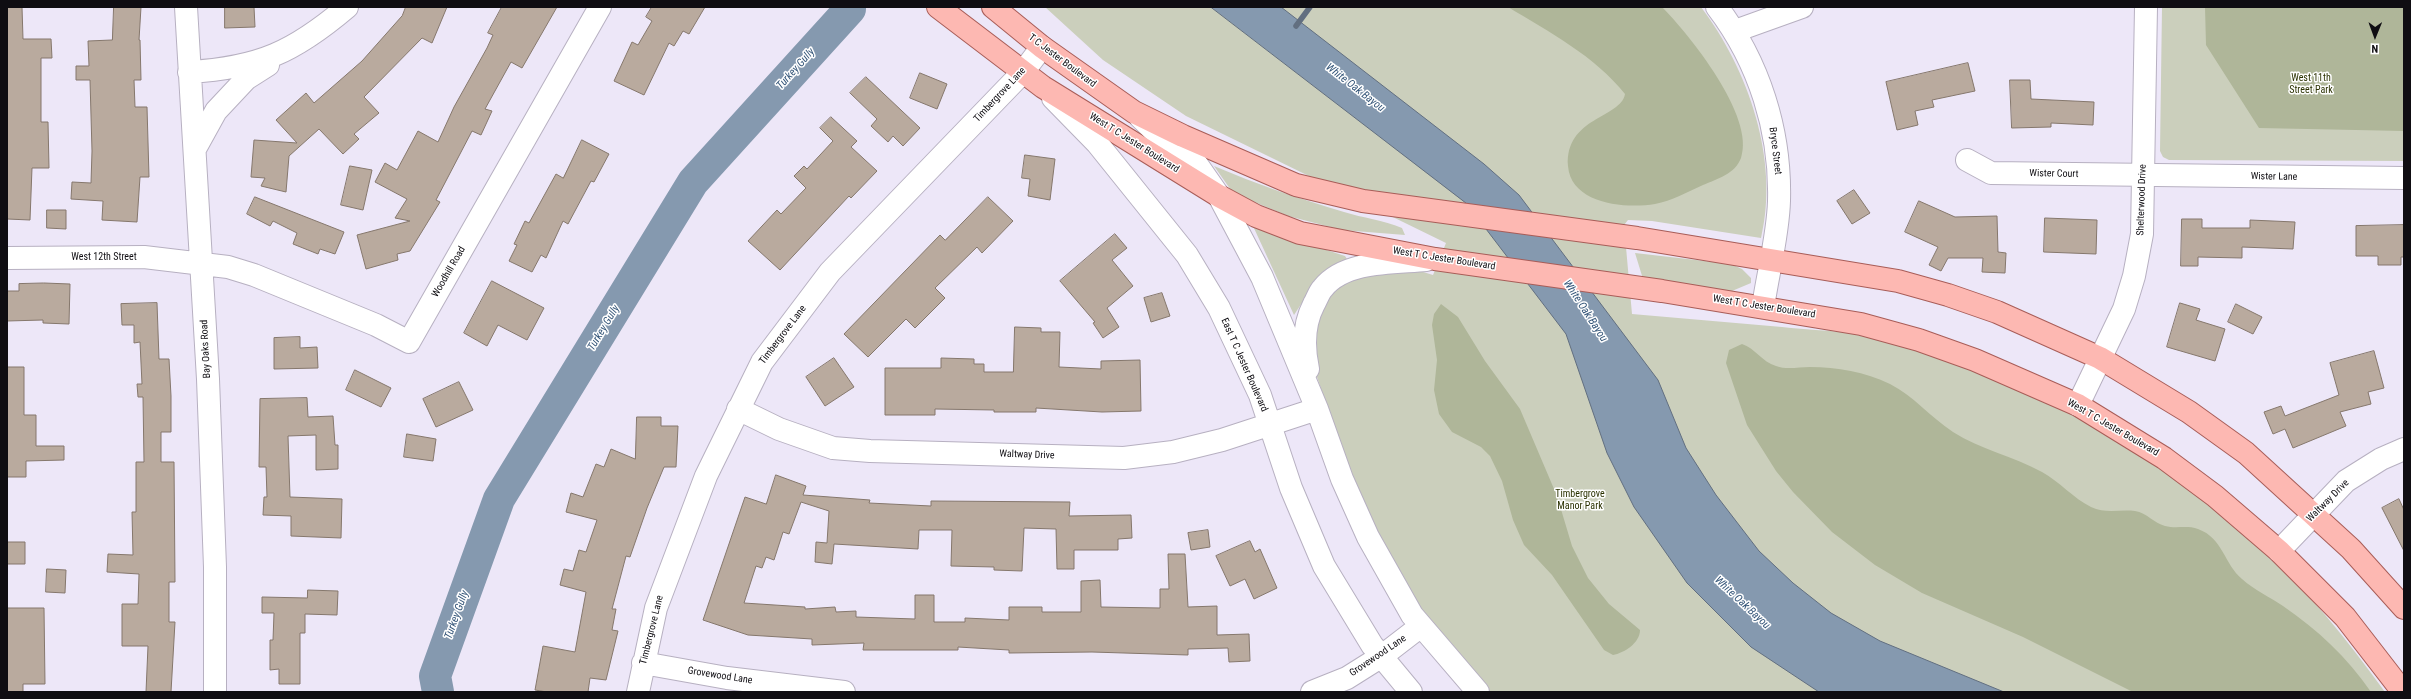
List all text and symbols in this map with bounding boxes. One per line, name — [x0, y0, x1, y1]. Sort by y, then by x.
north arrow — [2355, 16, 2395, 56]
street label: T C Jester Boulevard — [1026, 32, 1098, 90]
text: N — [2371, 42, 2378, 55]
water label: Turkey Gully — [774, 46, 818, 92]
water label: White Oak Bayou — [1323, 61, 1387, 115]
street label: Timbergrove Lane — [972, 65, 1028, 125]
park label: West 11th Street Park — [2289, 72, 2333, 96]
street label: West T C Jester Boulevard — [1087, 110, 1181, 176]
street label: Bryce Street — [1766, 127, 1784, 175]
street label: Shelterwood Drive — [2135, 164, 2149, 236]
street label: Wister Court — [2029, 168, 2079, 180]
street label: Wister Lane — [2251, 171, 2297, 183]
street label: Woodhill Road — [430, 245, 468, 299]
street label: West T C Jester Boulevard — [1392, 245, 1496, 273]
street label: West 12th Street — [71, 251, 137, 263]
water label: White Oak Bayou — [1560, 278, 1610, 344]
street label: West T C Jester Boulevard — [1712, 293, 1816, 321]
water label: Turkey Gully — [585, 303, 623, 353]
street label: Timbergrove Lane — [757, 303, 809, 367]
street label: East T C Jester Boulevard — [1218, 316, 1270, 414]
street label: Bay Oaks Road — [198, 319, 214, 379]
street label: West T C Jester Boulevard — [2065, 397, 2161, 459]
street label: Waltway Drive — [999, 448, 1055, 462]
street label: Waltway Drive — [2304, 477, 2352, 525]
park label: Timbergrove Manor Park — [1555, 488, 1605, 512]
water label: White Oak Bayou — [1712, 574, 1772, 632]
water label: Turkey Gully — [442, 589, 472, 641]
street label: Timbergrove Lane — [638, 594, 666, 666]
street label: Grovewood Lane — [1347, 633, 1409, 679]
street label: Grovewood Lane — [687, 665, 753, 687]

